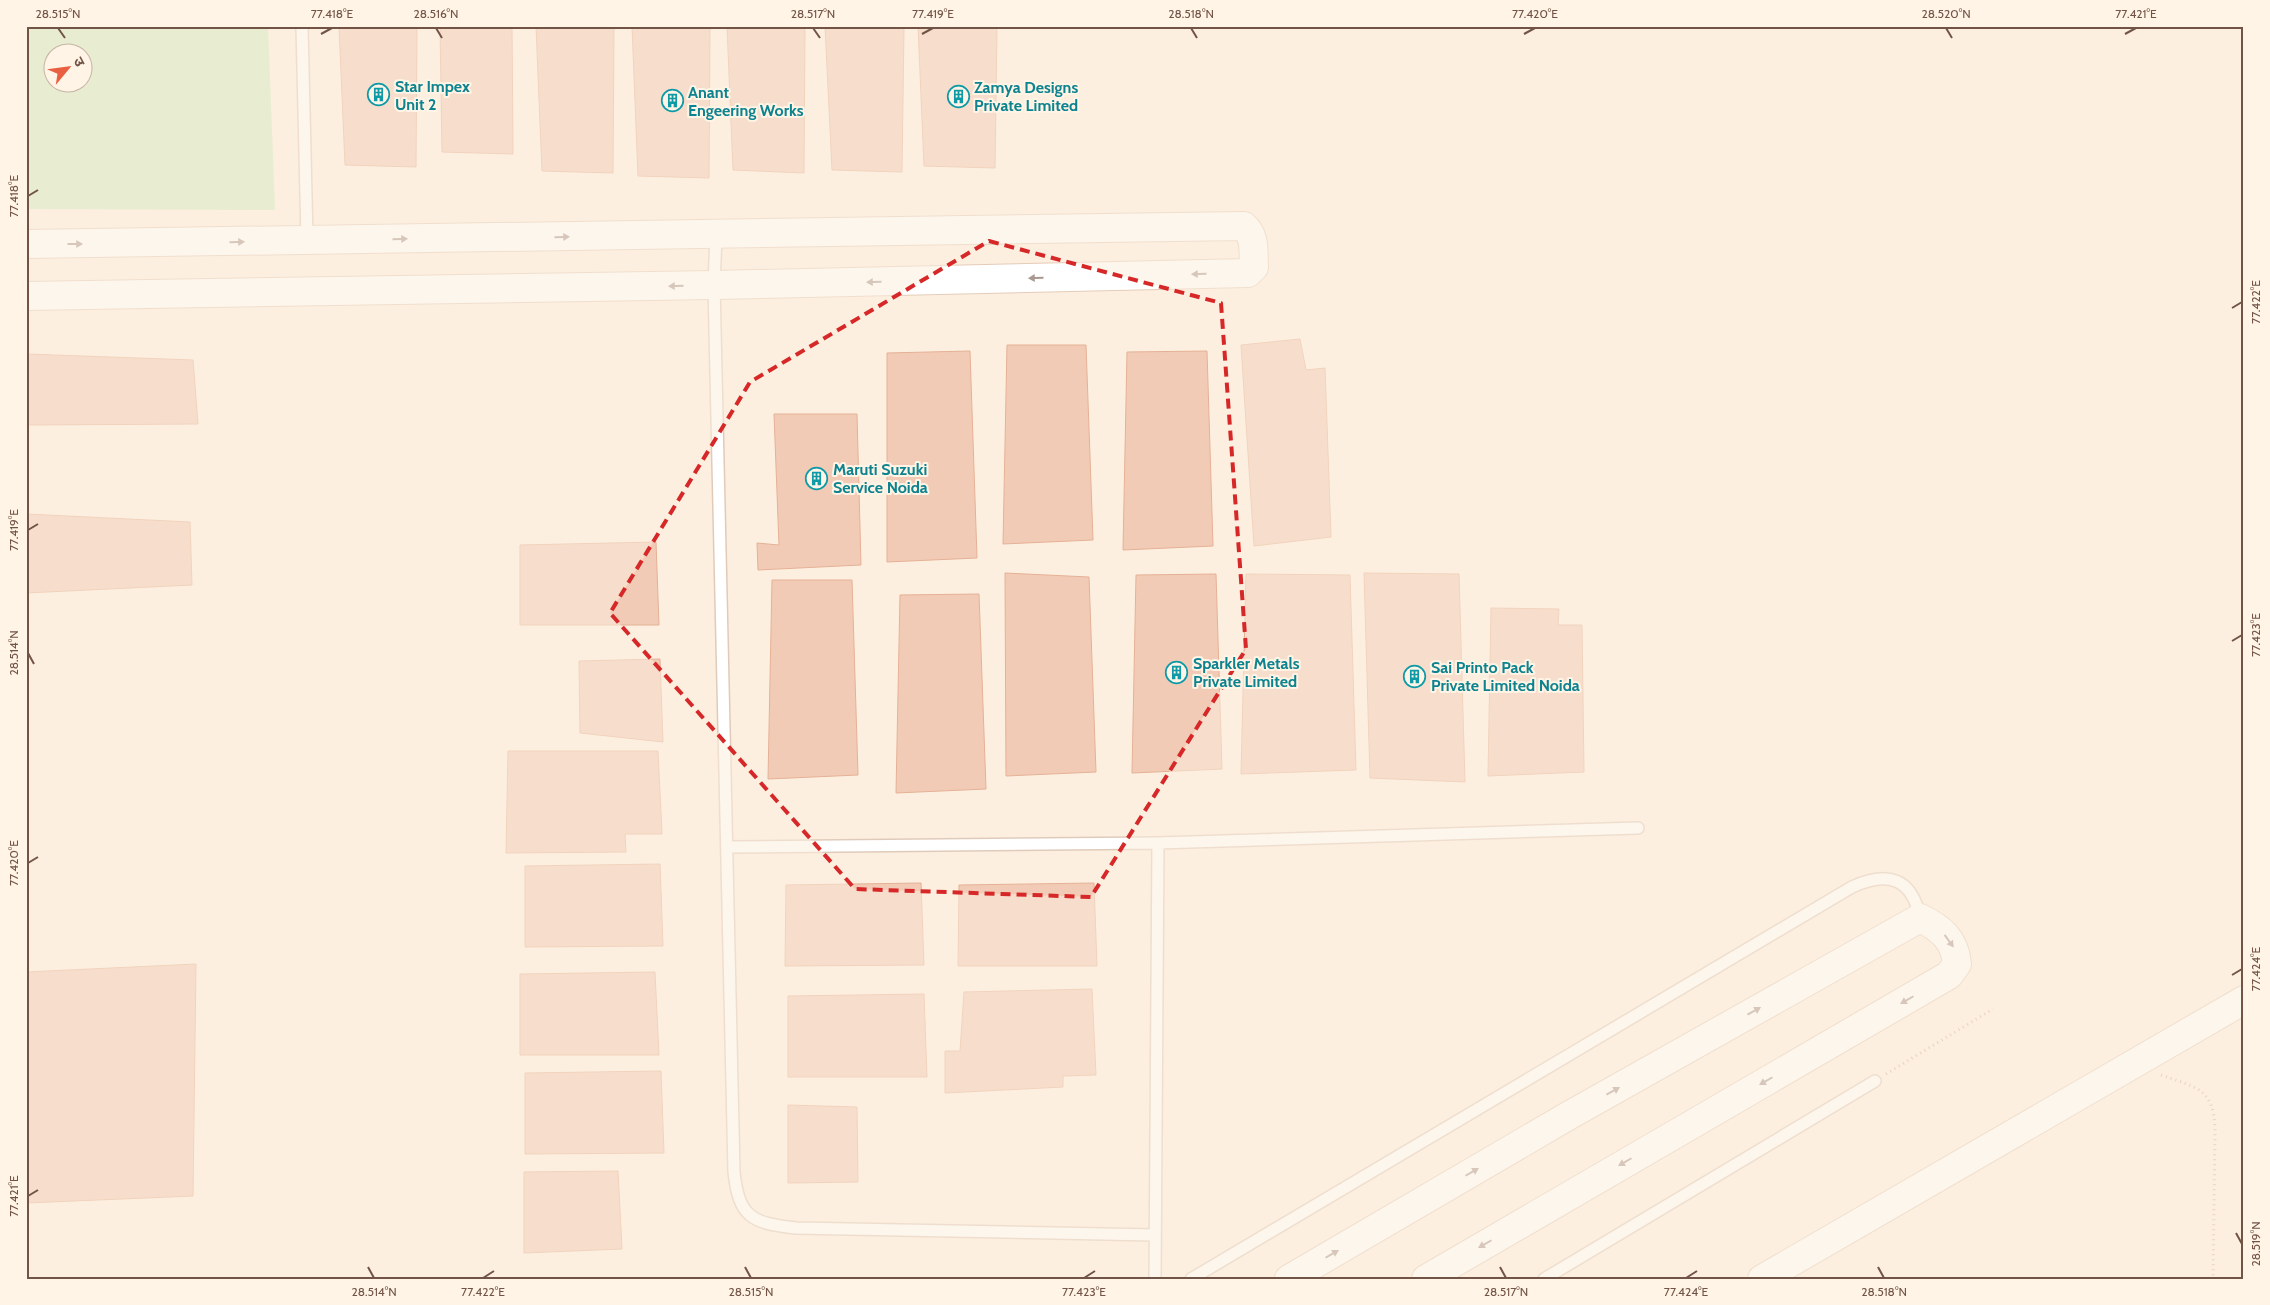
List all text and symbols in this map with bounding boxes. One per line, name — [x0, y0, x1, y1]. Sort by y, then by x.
text: 28.515°N — [36, 6, 80, 21]
text: 77.418°E — [311, 6, 354, 21]
text: 28.516°N — [413, 6, 459, 21]
text: 28.517°N — [791, 6, 835, 21]
text: 77.419°E — [912, 6, 954, 21]
text: 28.518°N — [1168, 6, 1214, 21]
text: 77.420°E — [1512, 6, 1558, 21]
text: 28.520°N — [1921, 6, 1971, 21]
text: 77.421°E — [2115, 6, 2157, 21]
north arrow — [42, 42, 92, 92]
text: उ — [70, 54, 90, 70]
place label: Star Impex Unit 2 — [395, 77, 470, 114]
place label: Zamya Designs Private Limited — [974, 78, 1078, 115]
building icon: Star Impex Unit 2 — [367, 83, 391, 107]
place label: Anant Engeering Works — [688, 83, 804, 120]
building icon: Zamya Designs Private Limited — [946, 84, 970, 108]
building icon: Anant Engeering Works — [660, 89, 684, 113]
text: 77.418°E — [6, 174, 21, 217]
one-way arrow — [555, 233, 571, 241]
one-way arrow — [392, 235, 408, 243]
one-way arrow — [230, 238, 246, 246]
one-way arrow — [67, 240, 83, 248]
one-way arrow — [1191, 271, 1207, 279]
one-way arrow — [1028, 274, 1044, 282]
one-way arrow — [866, 278, 882, 286]
text: 77.422°E — [2248, 280, 2263, 324]
one-way arrow — [668, 282, 684, 290]
place label: Maruti Suzuki Service Noida — [833, 460, 928, 497]
building icon: Maruti Suzuki Service Noida — [805, 466, 829, 490]
text: 77.419°E — [6, 509, 21, 551]
text: 77.423°E — [2248, 613, 2263, 657]
text: 28.514°N — [6, 630, 21, 676]
place label: Sparkler Metals Private Limited — [1193, 654, 1300, 691]
place label: Sai Printo Pack Private Limited Noida — [1431, 658, 1580, 695]
building icon: Sparkler Metals Private Limited — [1165, 660, 1189, 684]
building icon: Sai Printo Pack Private Limited Noida — [1403, 664, 1427, 688]
text: 77.420°E — [6, 840, 21, 886]
one-way arrow — [1944, 935, 1954, 948]
text: 77.424°E — [2248, 947, 2263, 991]
one-way arrow — [1900, 995, 1913, 1004]
one-way arrow — [1748, 1007, 1761, 1016]
one-way arrow — [1758, 1077, 1773, 1085]
one-way arrow — [1605, 1087, 1620, 1095]
one-way arrow — [1619, 1158, 1632, 1167]
one-way arrow — [1465, 1168, 1478, 1177]
text: 77.421°E — [6, 1175, 21, 1217]
text: 28.519°N — [2248, 1221, 2263, 1267]
one-way arrow — [1478, 1240, 1491, 1249]
one-way arrow — [1325, 1250, 1338, 1259]
text: 28.514°N — [351, 1284, 397, 1299]
text: 77.422°E — [461, 1284, 505, 1299]
text: 28.515°N — [729, 1284, 773, 1299]
text: 77.423°E — [1062, 1284, 1106, 1299]
text: 28.517°N — [1484, 1284, 1528, 1299]
text: 77.424°E — [1664, 1284, 1708, 1299]
text: 28.518°N — [1861, 1284, 1907, 1299]

